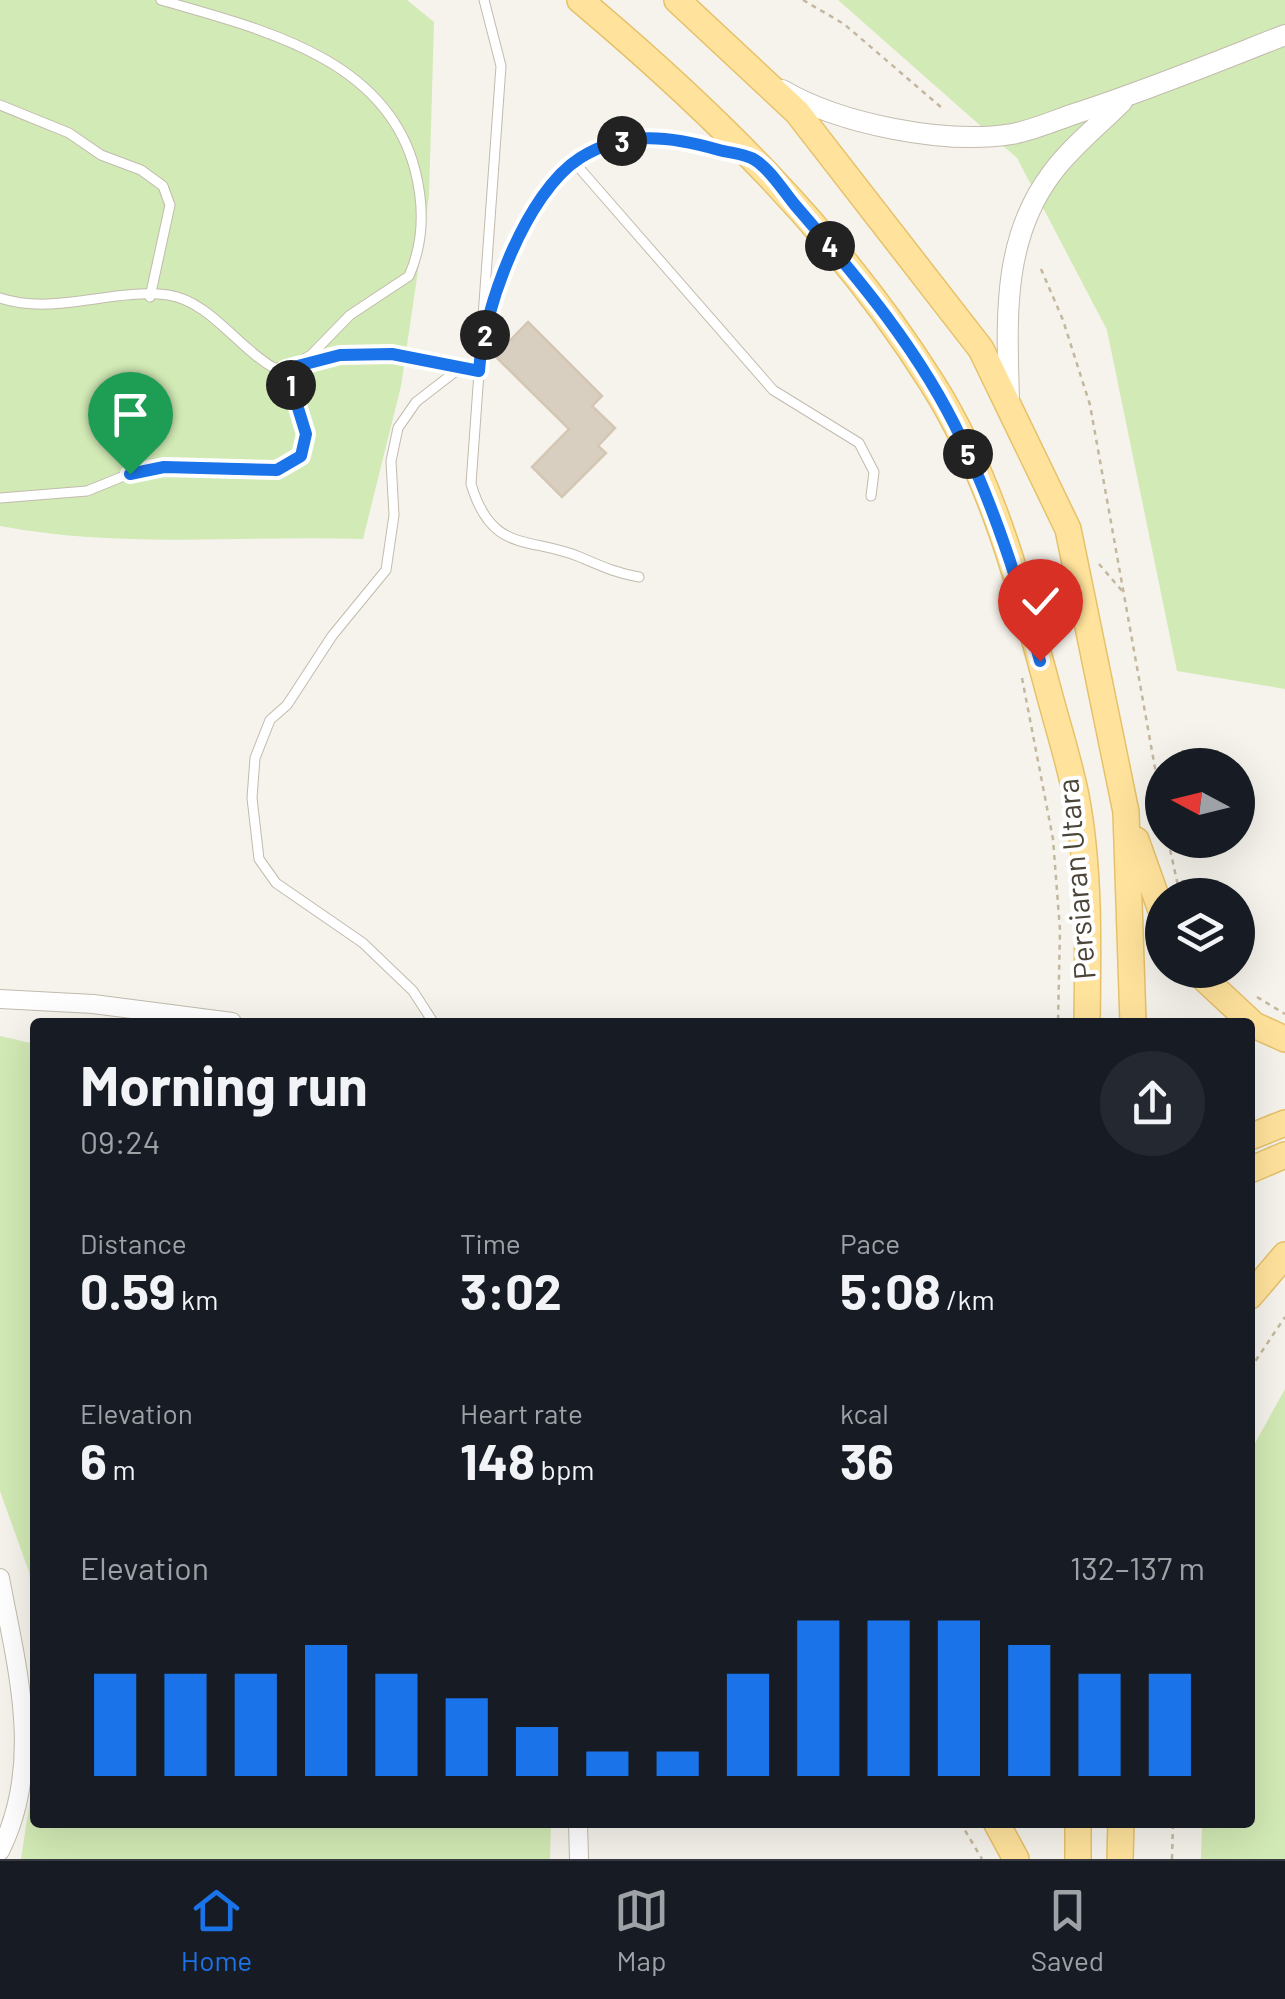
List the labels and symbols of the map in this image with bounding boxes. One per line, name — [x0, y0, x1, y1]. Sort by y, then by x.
pin: 3 — [597, 116, 647, 166]
pin: 4 — [805, 221, 855, 271]
pin: 2 — [460, 310, 510, 360]
pin: 1 — [266, 360, 316, 410]
pin — [88, 372, 173, 475]
pin: 5 — [943, 429, 993, 479]
pin — [998, 559, 1083, 662]
north arrow — [1145, 748, 1255, 858]
street label: Persiaran Utara — [1048, 777, 1102, 981]

